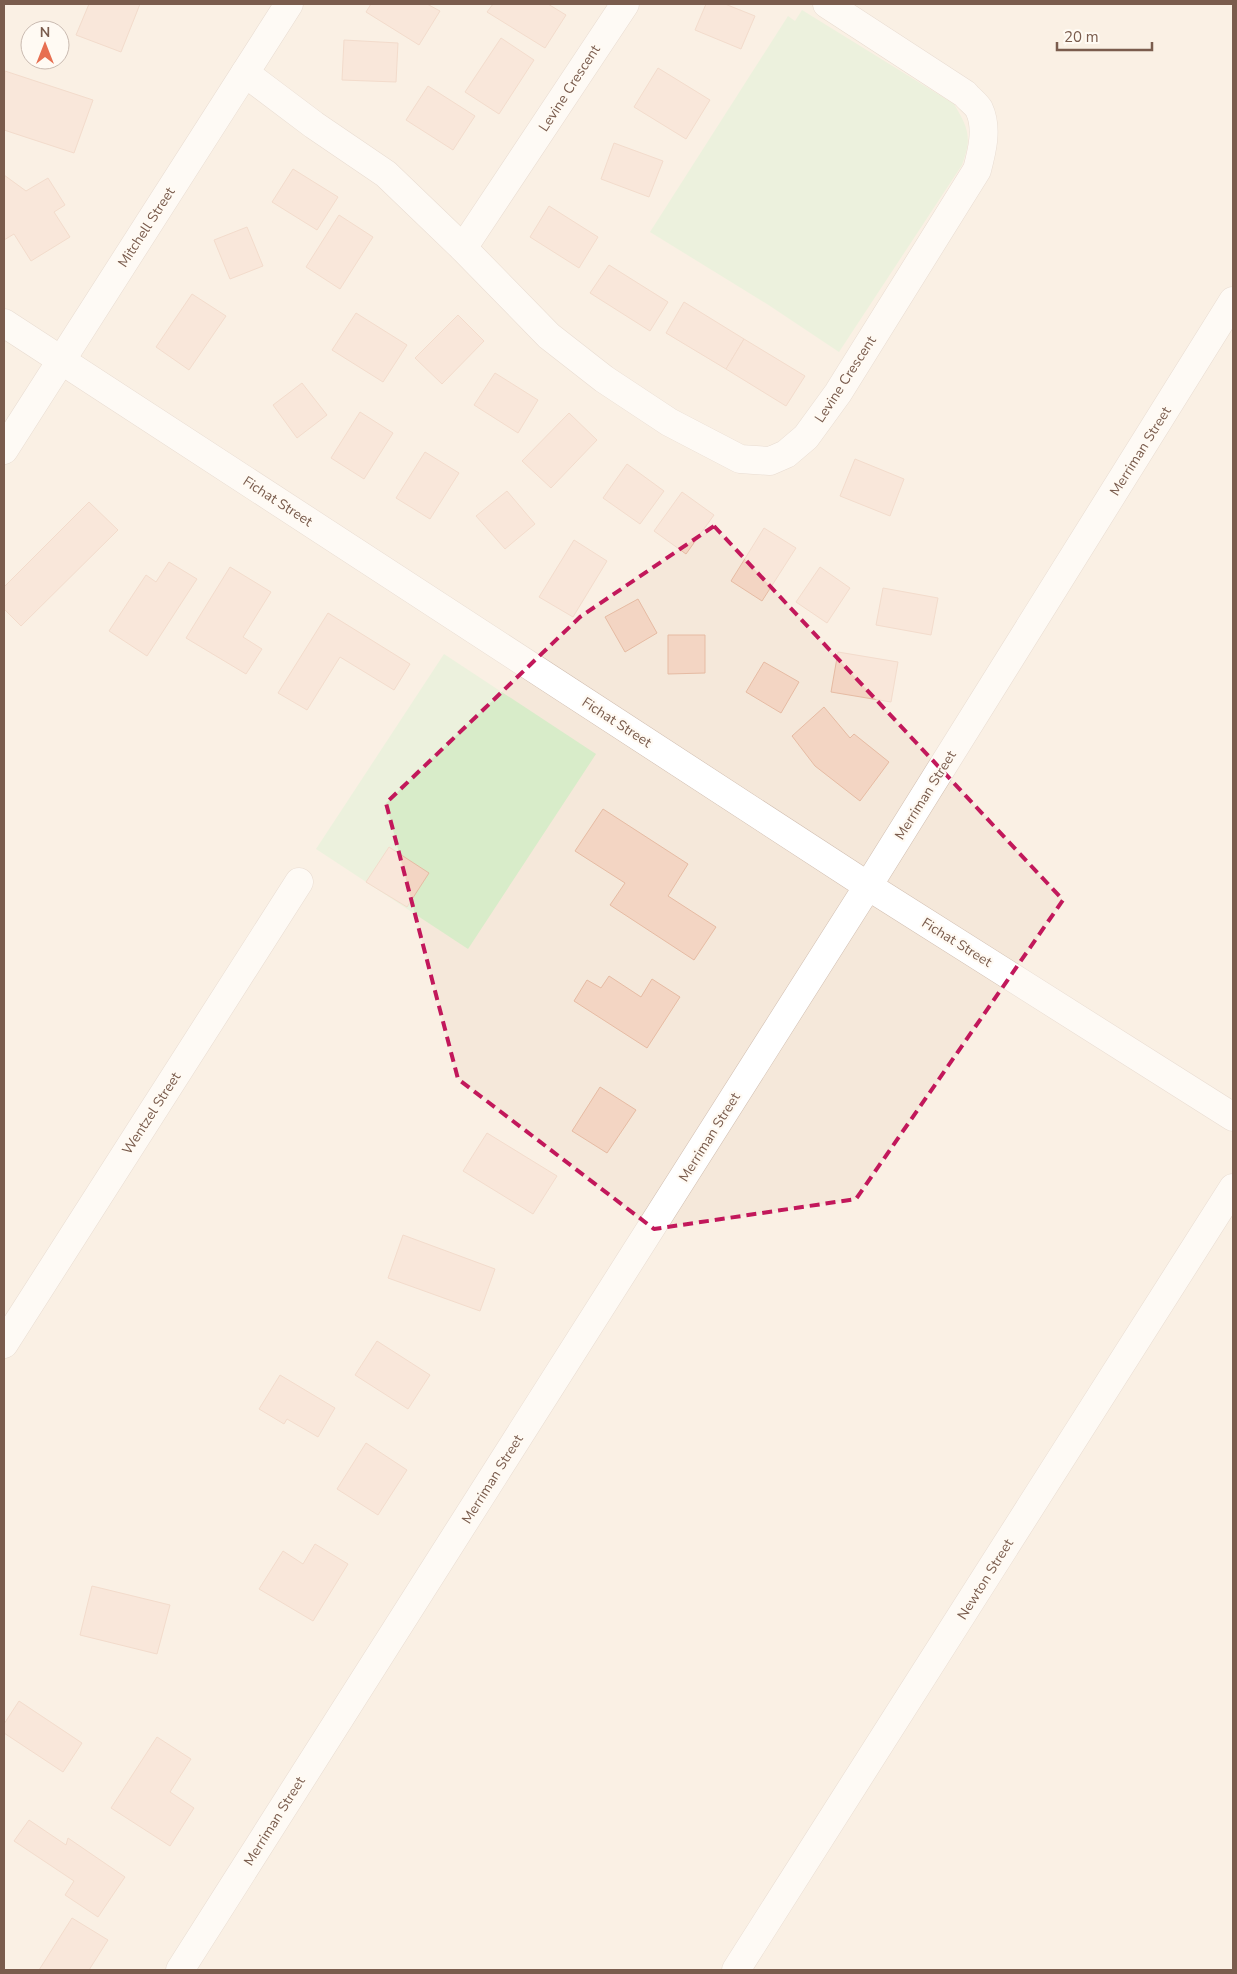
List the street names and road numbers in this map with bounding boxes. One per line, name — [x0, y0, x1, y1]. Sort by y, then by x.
street label: Levine Crescent — [534, 41, 605, 135]
street label: Mitchell Street — [113, 183, 179, 271]
street label: Levine Crescent — [810, 332, 881, 426]
street label: Merriman Street — [1105, 403, 1176, 499]
street label: Fichat Street — [239, 472, 316, 531]
street label: Fichat Street — [578, 693, 655, 752]
street label: Merriman Street — [890, 747, 961, 843]
street label: Fichat Street — [918, 913, 996, 972]
street label: Wentzel Street — [118, 1068, 185, 1158]
street label: Merriman Street — [674, 1089, 745, 1185]
street label: Merriman Street — [457, 1431, 528, 1527]
street label: Newton Street — [953, 1535, 1018, 1623]
street label: Merriman Street — [239, 1773, 310, 1869]

